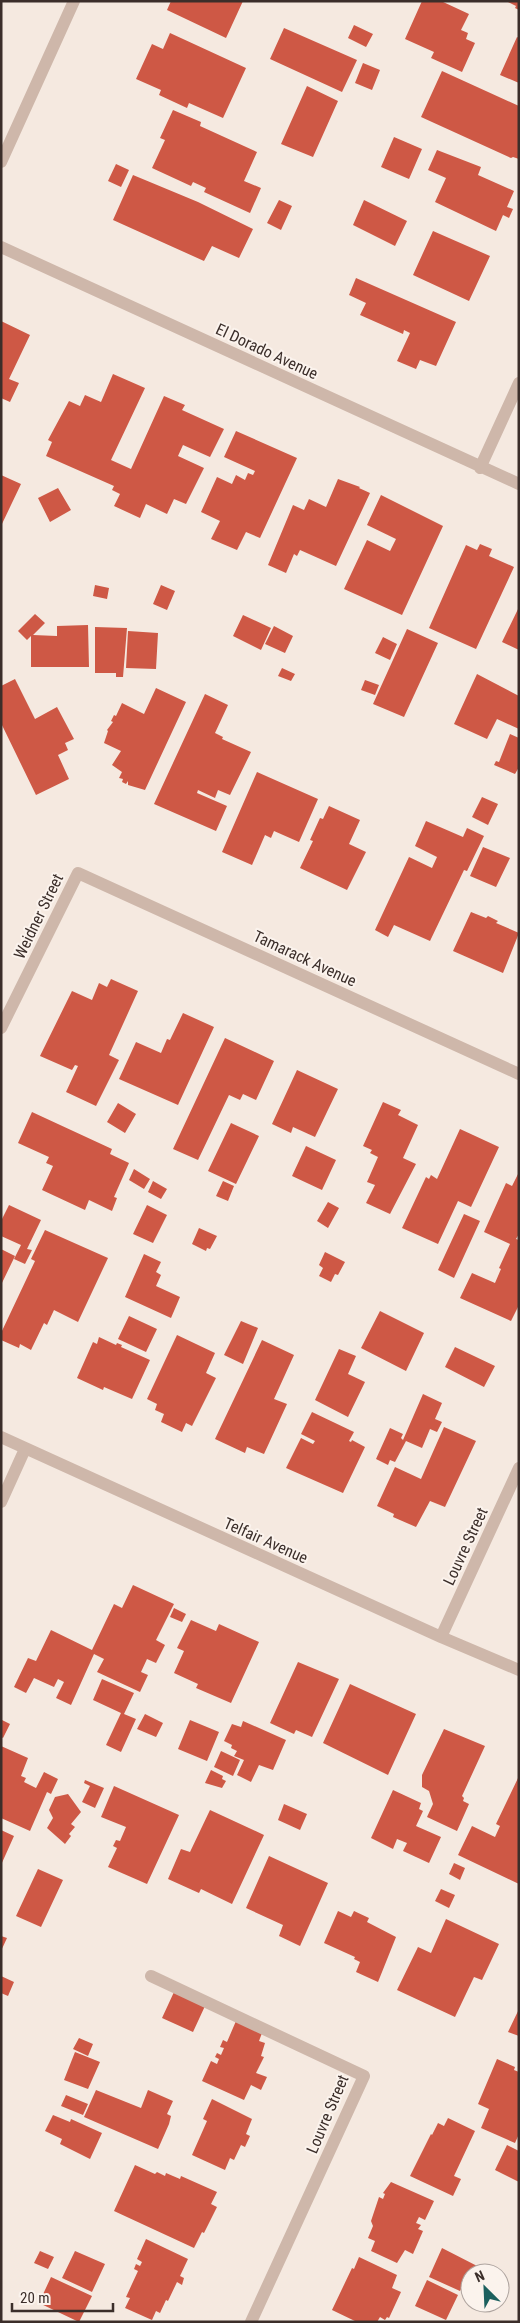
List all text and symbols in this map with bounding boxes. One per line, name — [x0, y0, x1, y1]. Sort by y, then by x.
street label: El Dorado Avenue — [213, 320, 321, 383]
street label: Weidner Street — [10, 870, 67, 962]
street label: Tamarack Avenue — [250, 926, 359, 991]
street label: Louvre Street — [439, 1504, 492, 1588]
street label: Telfair Avenue — [221, 1514, 311, 1567]
street label: Louvre Street — [302, 2072, 353, 2156]
north arrow — [460, 2263, 510, 2313]
text: N — [473, 2267, 487, 2285]
scale bar — [12, 2280, 114, 2312]
text: 20 m — [20, 2289, 50, 2307]

